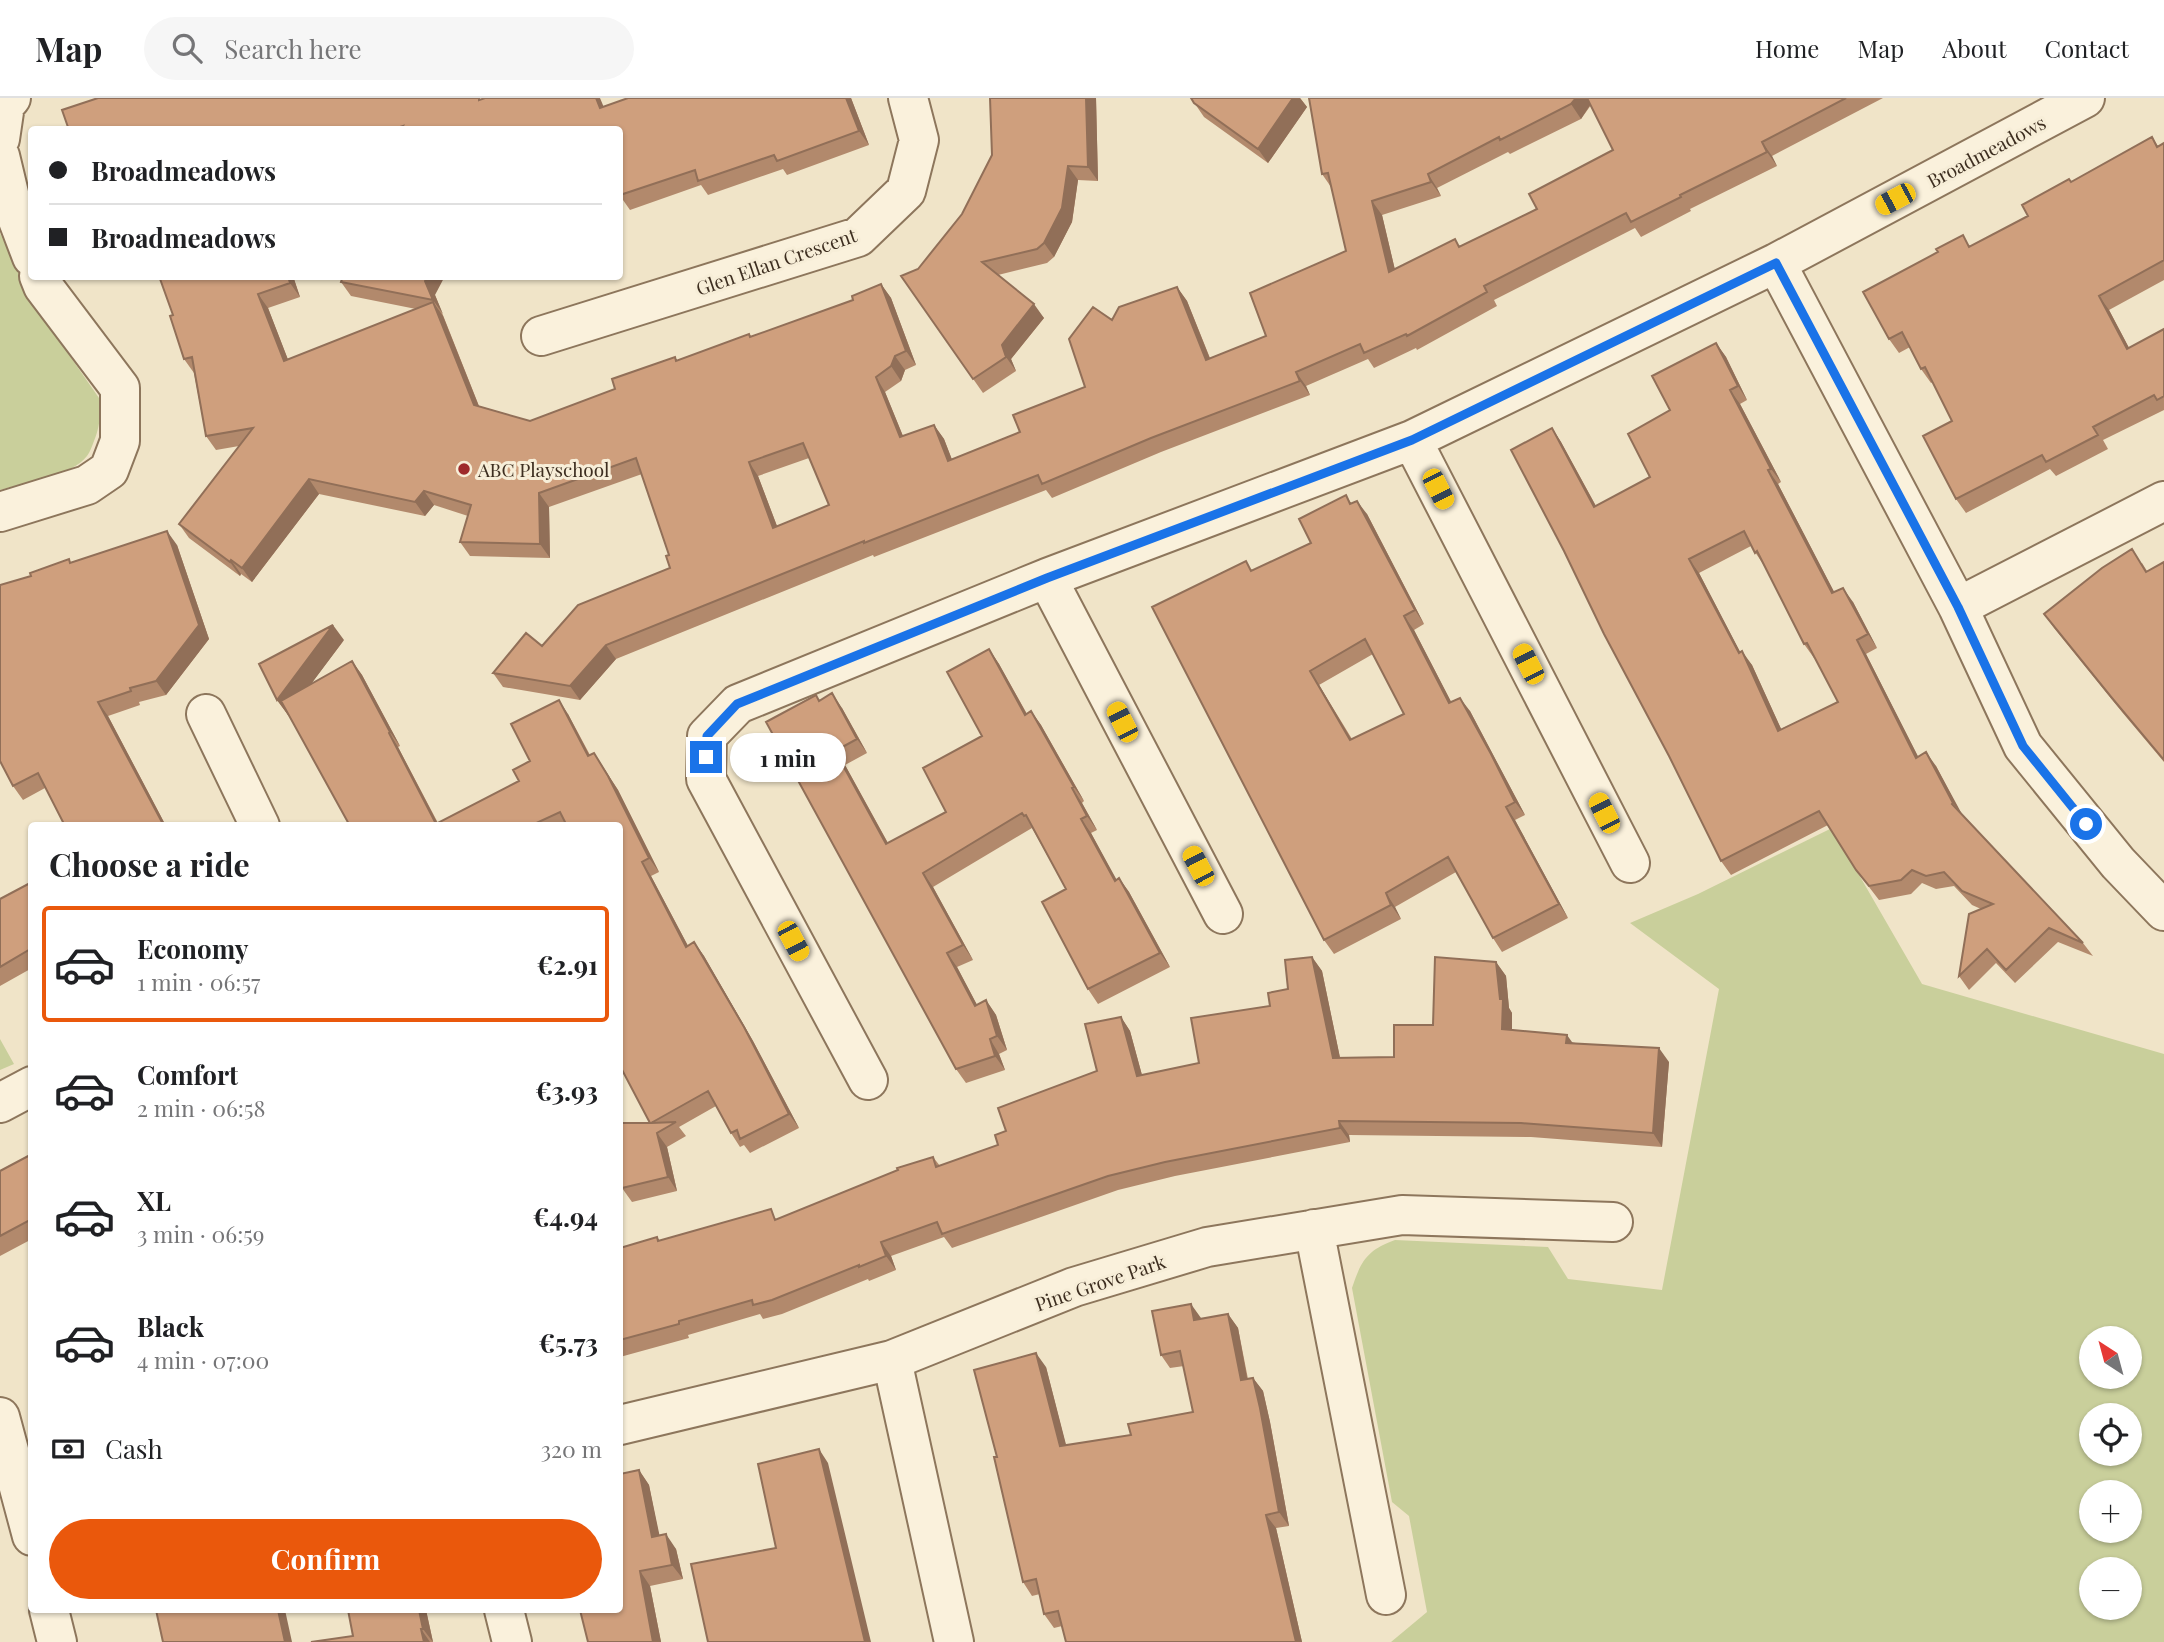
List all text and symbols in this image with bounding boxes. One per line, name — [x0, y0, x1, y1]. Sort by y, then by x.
search box — [144, 17, 634, 80]
text: Map — [35, 26, 102, 70]
icon: search — [168, 29, 206, 67]
text: Search here — [224, 31, 362, 66]
text: Home — [1755, 32, 1819, 64]
text: Map — [1857, 32, 1904, 64]
text: About — [1942, 32, 2006, 64]
text: Contact — [2044, 32, 2129, 64]
street label: Broadmeadows — [1922, 109, 2050, 193]
text: Broadmeadows — [91, 153, 276, 188]
car — [1872, 180, 1919, 218]
text: Broadmeadows — [91, 220, 276, 255]
street label: Glen Ellan Crescent — [692, 221, 860, 301]
place label: ABC Playschool — [477, 456, 610, 482]
marker: ABC Playschool — [456, 461, 472, 477]
car — [1420, 466, 1457, 512]
car — [1510, 641, 1547, 687]
car — [1104, 699, 1141, 745]
callout: 1 min — [730, 732, 846, 782]
route end — [690, 741, 722, 773]
text: 1 min — [760, 742, 816, 773]
car — [1586, 790, 1623, 836]
route start — [2070, 808, 2102, 840]
text: Choose a ride — [49, 842, 250, 885]
car — [1179, 843, 1218, 889]
car — [774, 918, 813, 964]
text: Economy — [137, 931, 248, 966]
icon: car — [53, 933, 116, 996]
text: €2.91 — [537, 947, 598, 982]
text: 1 min · 06:57 — [137, 966, 260, 997]
text: Comfort — [137, 1057, 238, 1092]
icon: car — [53, 1059, 116, 1122]
text: €3.93 — [535, 1073, 598, 1108]
text: 2 min · 06:58 — [137, 1092, 265, 1123]
text: XL — [137, 1183, 171, 1218]
icon: car — [53, 1185, 116, 1248]
text: €4.94 — [533, 1199, 598, 1234]
text: 3 min · 06:59 — [137, 1218, 265, 1249]
street label: Pine Grove Park — [1031, 1247, 1169, 1317]
text: Black — [137, 1309, 204, 1344]
icon: car — [53, 1311, 116, 1374]
text: €5.73 — [538, 1325, 598, 1360]
north arrow — [2079, 1326, 2142, 1390]
map controls — [2079, 1326, 2142, 1620]
text: 4 min · 07:00 — [137, 1344, 269, 1375]
button: locate — [2079, 1403, 2142, 1466]
icon: cash — [49, 1430, 87, 1468]
text: Cash — [105, 1431, 163, 1466]
text: 320 m — [541, 1433, 602, 1464]
button: + — [2079, 1480, 2142, 1543]
button: Confirm — [49, 1519, 602, 1599]
button: − — [2079, 1557, 2142, 1620]

